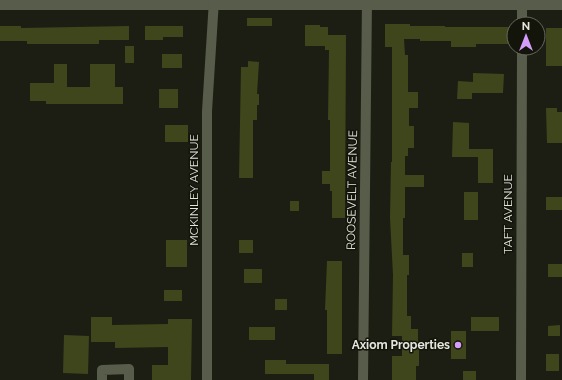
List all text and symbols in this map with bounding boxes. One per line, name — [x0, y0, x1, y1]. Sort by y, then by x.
north arrow — [506, 16, 546, 56]
text: N — [522, 20, 530, 33]
street label: ROOSEVELT AVENUE — [344, 130, 360, 250]
street label: MCKINLEY AVENUE — [187, 134, 201, 246]
street label: TAFT AVENUE — [501, 174, 515, 254]
place label: Axiom Properties — [352, 338, 450, 352]
marker: Axiom Properties — [453, 340, 463, 350]

